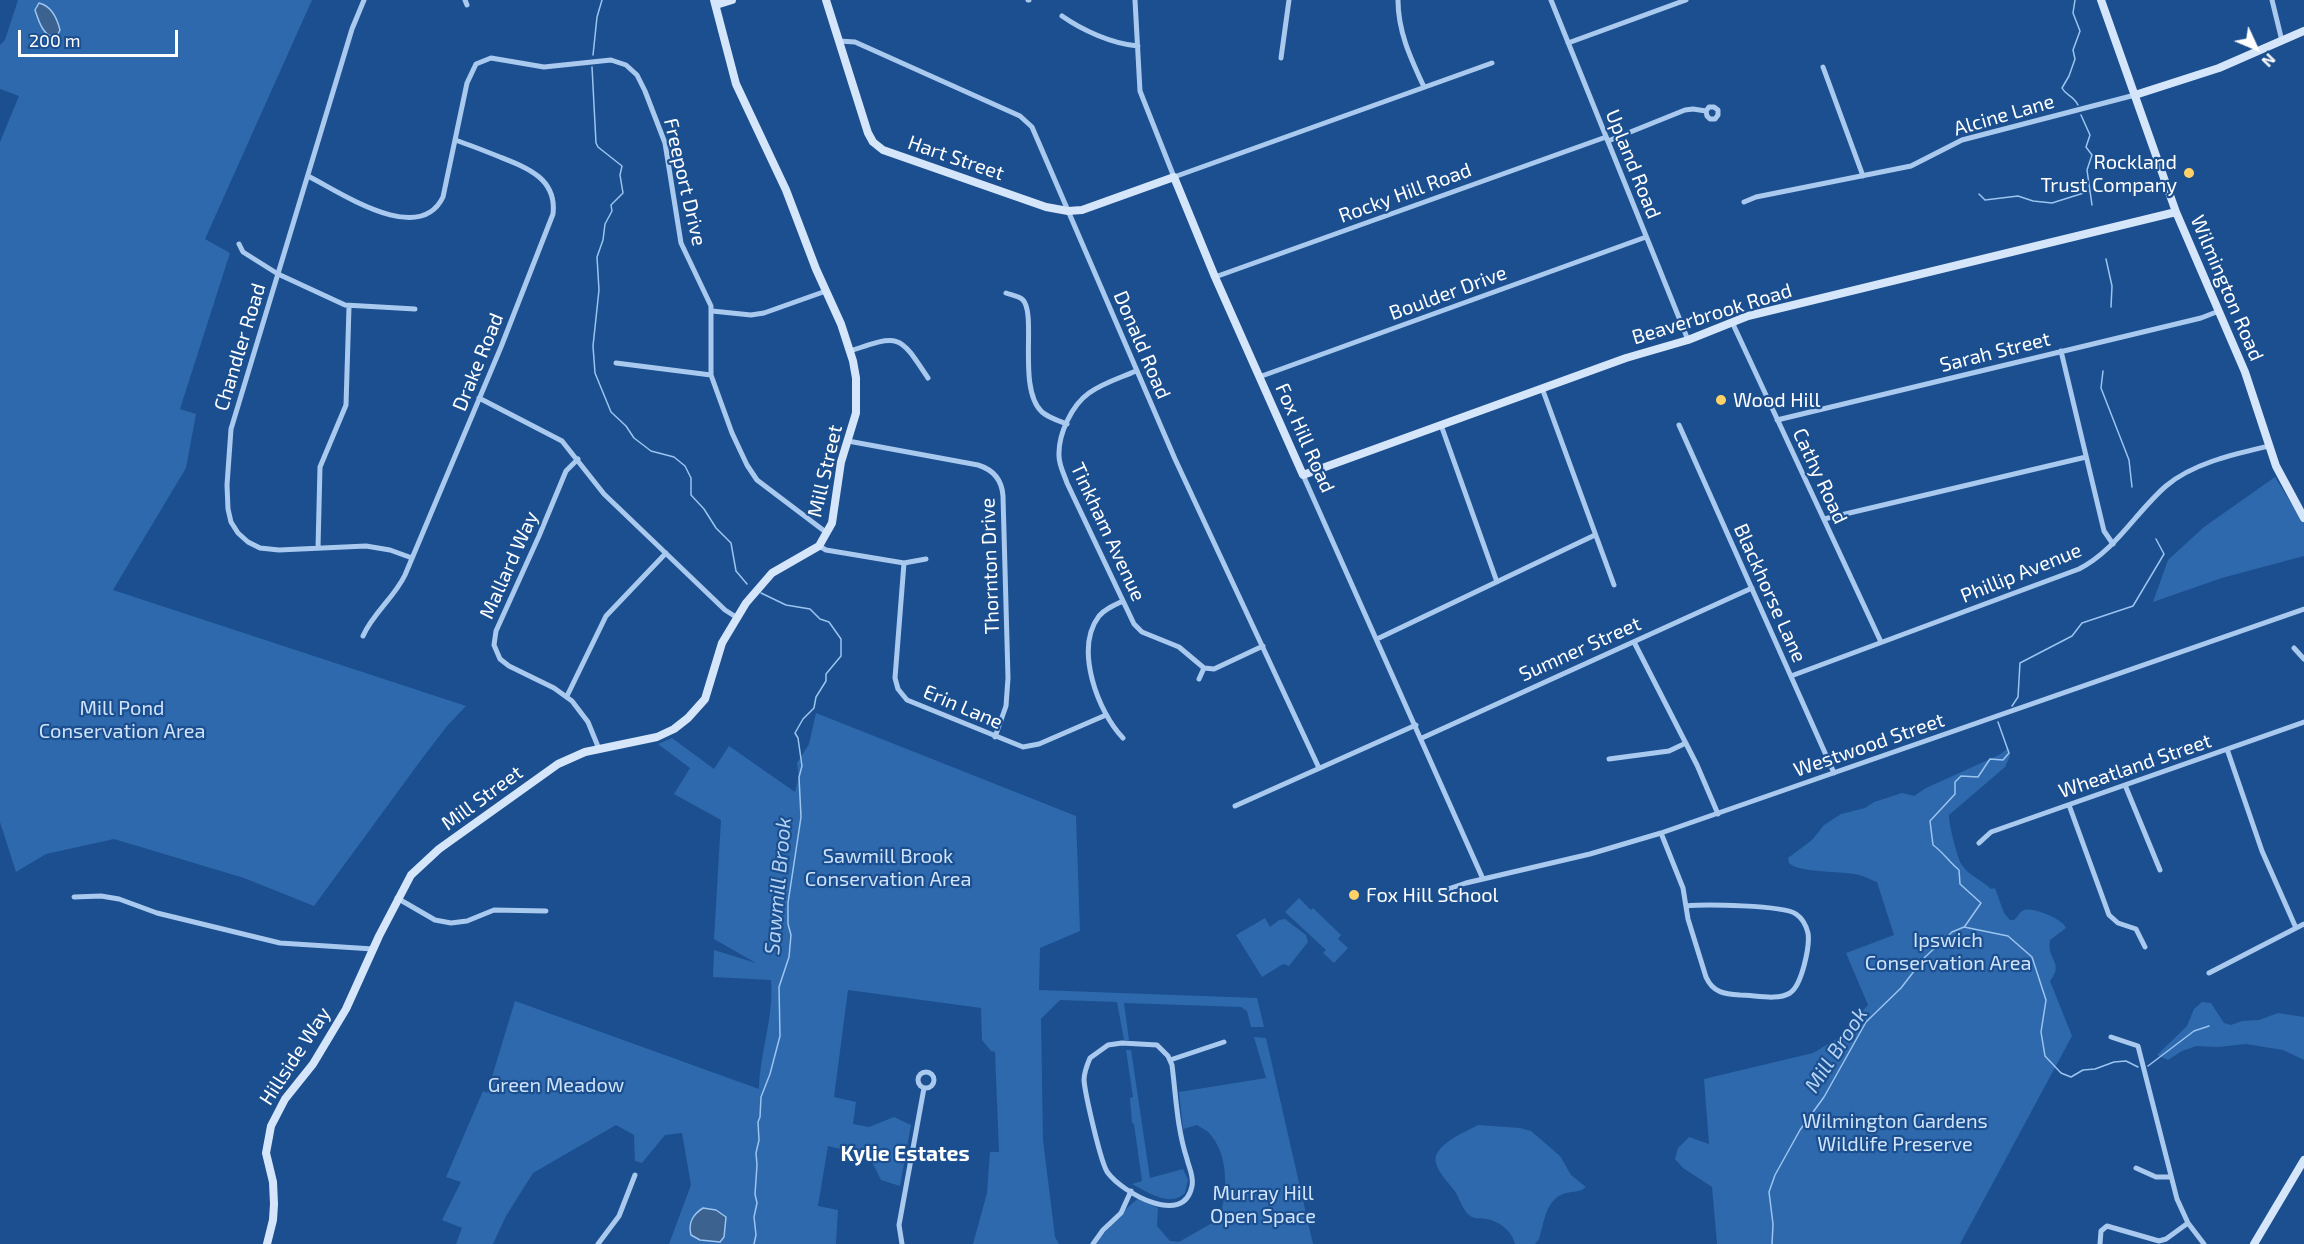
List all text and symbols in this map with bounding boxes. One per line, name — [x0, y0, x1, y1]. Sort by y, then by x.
scale bar — [21, 18, 182, 56]
north arrow — [2226, 18, 2286, 78]
text: 200 m — [29, 29, 81, 51]
text: N — [2258, 50, 2280, 72]
street label: Alcine Lane — [1951, 89, 2057, 141]
street label: Upland Road — [1600, 106, 1666, 222]
street label: Freeport Drive — [659, 116, 711, 248]
street label: Hart Street — [905, 130, 1007, 186]
place label: Rockland Trust Company — [2041, 150, 2177, 197]
street label: Rocky Hill Road — [1335, 158, 1475, 228]
marker: Rockland Trust Company — [2182, 166, 2196, 180]
street label: Wilmington Road — [2185, 211, 2269, 365]
street label: Boulder Drive — [1386, 261, 1510, 325]
street label: Beaverbrook Road — [1629, 278, 1795, 350]
street label: Chandler Road — [209, 280, 271, 414]
street label: Donald Road — [1108, 287, 1176, 403]
street label: Drake Road — [448, 310, 508, 414]
street label: Sarah Street — [1937, 327, 2053, 377]
street label: Fox Hill Road — [1270, 380, 1340, 496]
place label: Wood Hill — [1733, 388, 1820, 412]
marker: Wood Hill — [1714, 393, 1728, 407]
street label: Mill Street — [803, 422, 847, 520]
street label: Cathy Road — [1787, 424, 1853, 528]
street label: Tinkham Avenue — [1065, 459, 1151, 605]
street label: Thornton Drive — [976, 497, 1004, 635]
street label: Mallard Way — [475, 507, 543, 623]
street label: Blackhorse Lane — [1729, 520, 1811, 666]
street label: Phillip Avenue — [1957, 538, 2085, 608]
street label: Sumner Street — [1515, 611, 1645, 687]
street label: Erin Lane — [920, 680, 1006, 734]
park label: Mill Pond Conservation Area — [39, 696, 205, 743]
street label: Westwood Street — [1791, 708, 1947, 782]
street label: Wheatland Street — [2055, 729, 2215, 803]
street label: Mill Street — [437, 761, 527, 835]
water label: Sawmill Brook — [759, 816, 797, 956]
park label: Sawmill Brook Conservation Area — [805, 844, 971, 891]
place label: Fox Hill School — [1366, 883, 1499, 907]
marker: Fox Hill School — [1347, 888, 1361, 902]
park label: Ipswich Conservation Area — [1865, 928, 2031, 975]
street label: Hillside Way — [254, 1002, 336, 1110]
water label: Mill Brook — [1799, 1003, 1873, 1097]
park label: Green Meadow — [488, 1073, 624, 1097]
park label: Wilmington Gardens Wildlife Preserve — [1802, 1109, 1988, 1156]
district label: Kylie Estates — [840, 1141, 970, 1167]
park label: Murray Hill Open Space — [1210, 1181, 1316, 1228]

